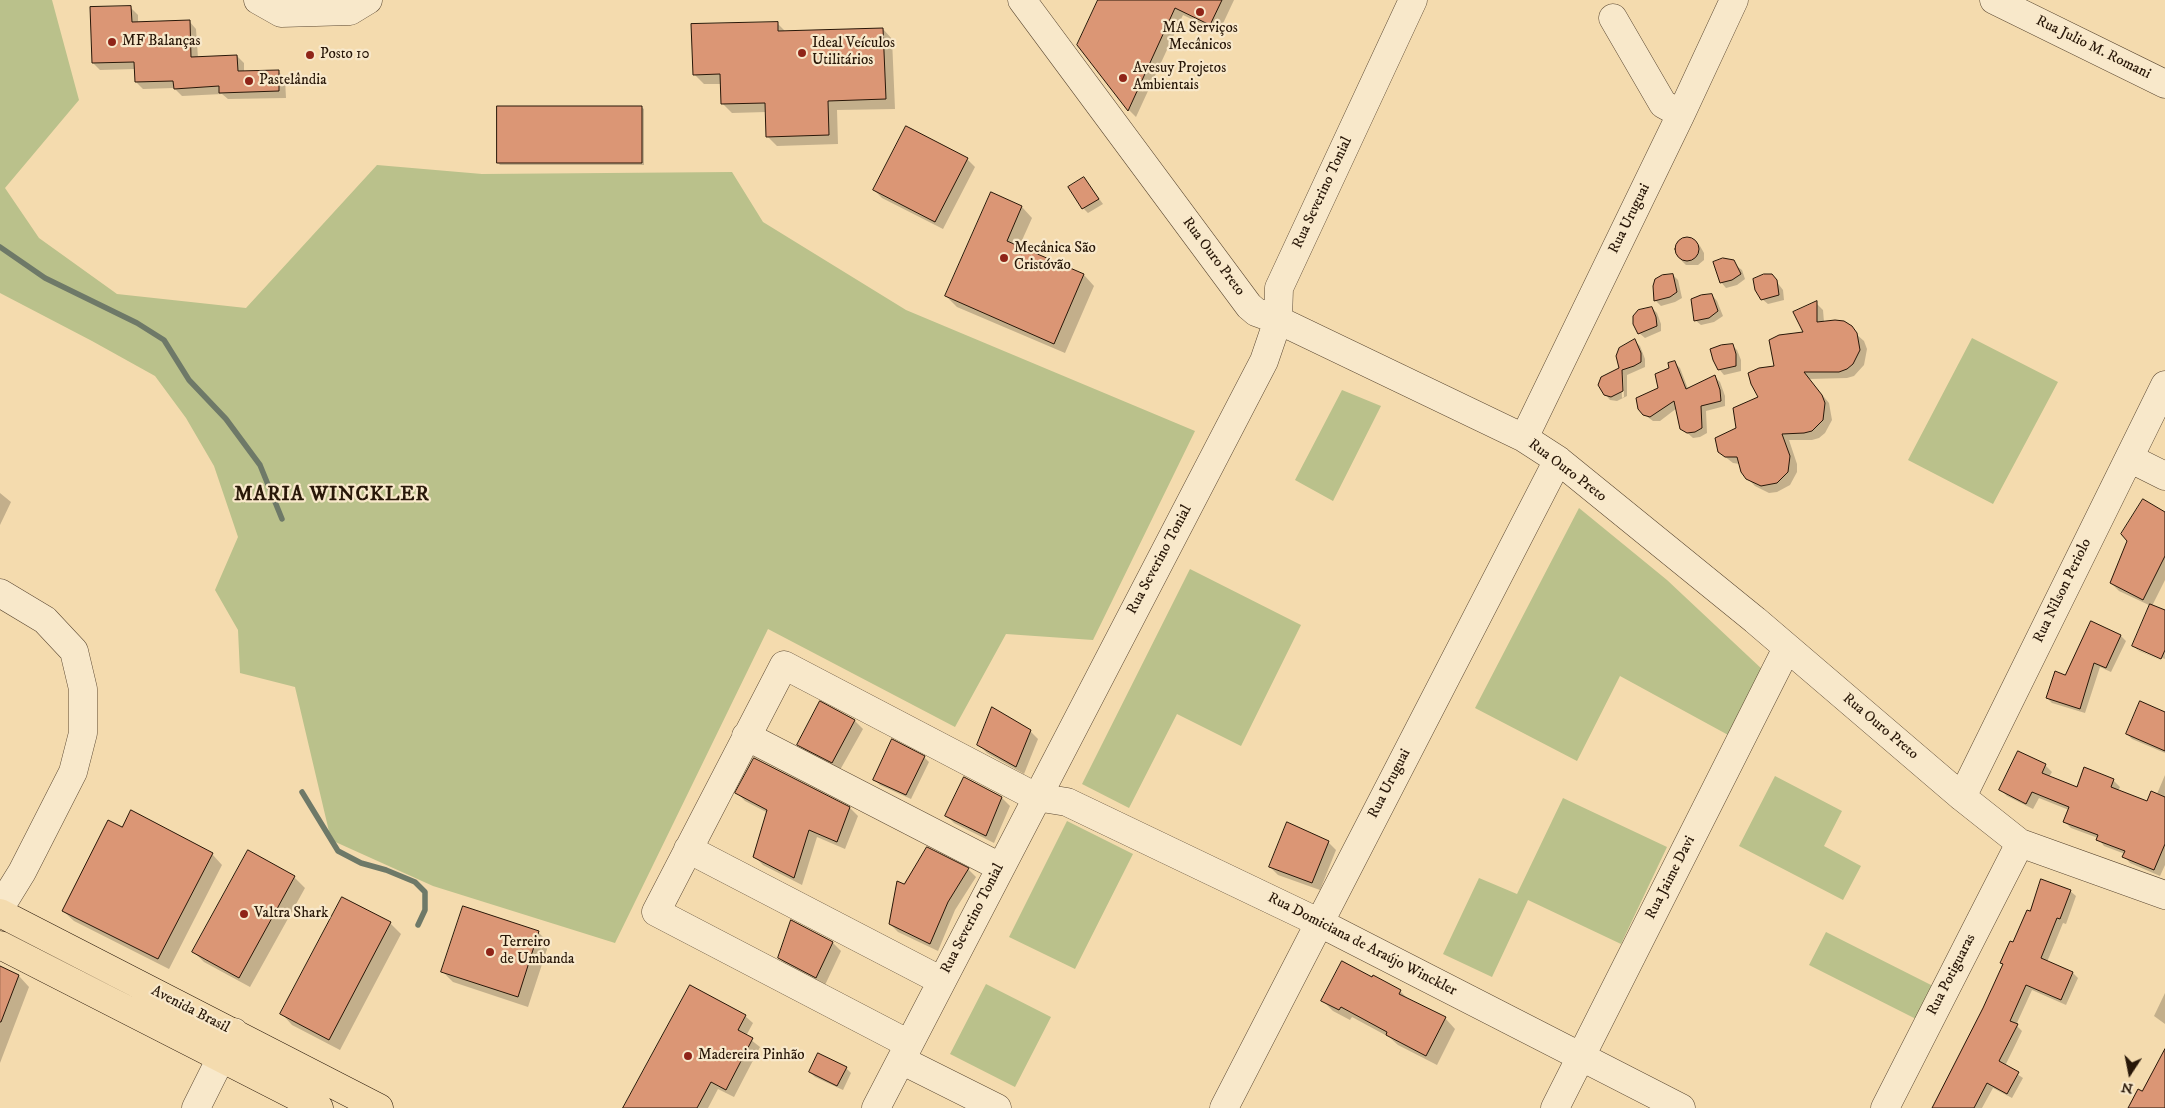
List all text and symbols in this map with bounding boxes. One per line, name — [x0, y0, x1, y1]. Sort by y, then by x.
marker: MA Serviços Mecânicos — [1194, 6, 1206, 18]
street label: Rua Julio M. Romani — [2033, 12, 2153, 84]
place label: MA Serviços Mecânicos — [1162, 20, 1238, 55]
place label: MF Balanças — [122, 33, 200, 51]
place label: Ideal Veículos Utilitários — [812, 35, 895, 70]
marker: MF Balanças — [106, 36, 118, 48]
place label: Posto 10 — [320, 46, 370, 64]
marker: Ideal Veículos Utilitários — [796, 47, 808, 59]
marker: Posto 10 — [304, 49, 316, 61]
place label: Avesuy Projetos Ambientais — [1133, 60, 1226, 95]
place label: Pastelândia — [259, 72, 326, 90]
marker: Avesuy Projetos Ambientais — [1117, 72, 1129, 84]
marker: Pastelândia — [243, 75, 255, 87]
street label: Rua Severino Tonial — [1289, 134, 1357, 252]
street label: Rua Uruguai — [1605, 181, 1655, 257]
street label: Rua Ouro Preto — [1178, 214, 1248, 300]
place label: Mecânica São Cristóvão — [1014, 240, 1096, 275]
marker: Mecânica São Cristóvão — [998, 252, 1010, 264]
street label: Rua Ouro Preto — [1524, 436, 1610, 506]
district label: MARIA WINCKLER — [232, 484, 432, 508]
street label: Rua Severino Tonial — [1124, 502, 1196, 618]
street label: Rua Nilson Periolo — [2030, 536, 2096, 646]
street label: Rua Ouro Preto — [1838, 690, 1922, 764]
street label: Rua Uruguai — [1365, 746, 1415, 822]
street label: Rua Jaime Davi — [1642, 833, 1700, 923]
street label: Rua Severino Tonial — [938, 861, 1008, 977]
street label: Rua Domiciana de Araújo Winckler — [1264, 889, 1460, 1001]
place label: Valtra Shark — [254, 905, 328, 923]
marker: Valtra Shark — [238, 908, 250, 920]
street label: Rua Potiguaras — [1924, 931, 1980, 1019]
place label: Terreiro de Umbanda — [500, 934, 574, 969]
marker: Terreiro de Umbanda — [484, 946, 496, 958]
street label: Avenida Brasil — [148, 983, 232, 1037]
place label: Madereira Pinhão — [698, 1047, 805, 1065]
north arrow — [2105, 1048, 2155, 1098]
marker: Madereira Pinhão — [682, 1050, 694, 1062]
text: N — [2120, 1078, 2134, 1098]

